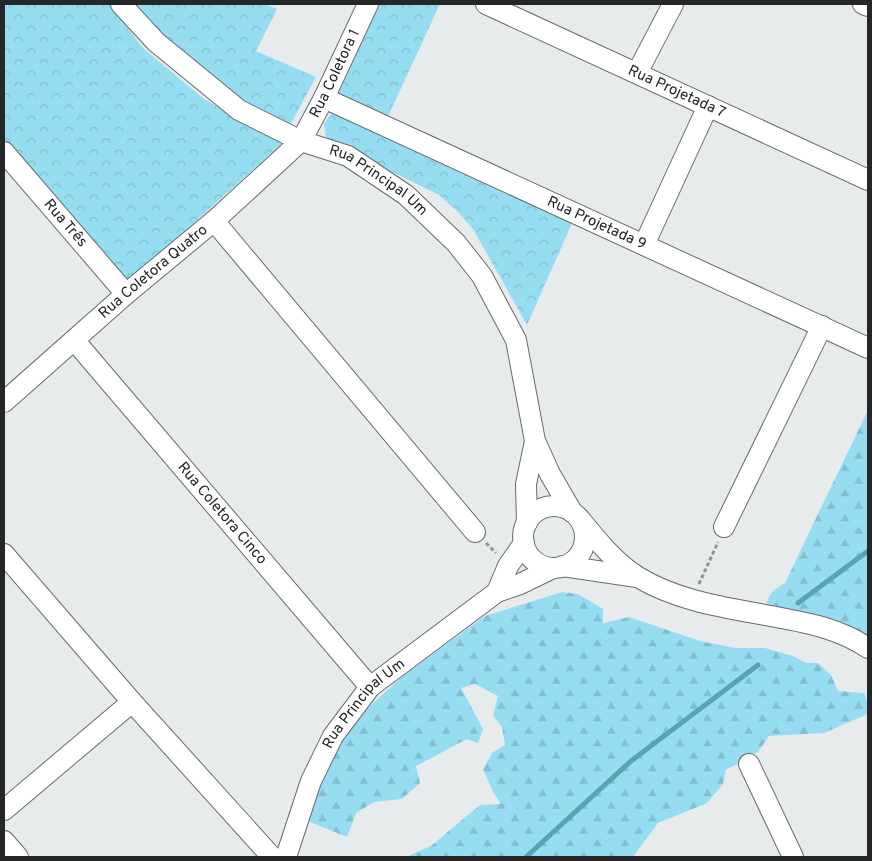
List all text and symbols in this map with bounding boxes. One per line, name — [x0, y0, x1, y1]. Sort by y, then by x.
street label: Rua Coletora 1 — [306, 26, 364, 121]
street label: Rua Projetada 7 — [625, 61, 729, 123]
street label: Rua Principal Um — [326, 141, 432, 220]
street label: Rua Projetada 9 — [544, 192, 649, 254]
street label: Rua Três — [39, 195, 91, 251]
street label: Rua Coletora Quatro — [95, 221, 212, 323]
street label: Rua Coletora Cinco — [173, 458, 271, 569]
street label: Rua Principal Um — [319, 655, 409, 752]

